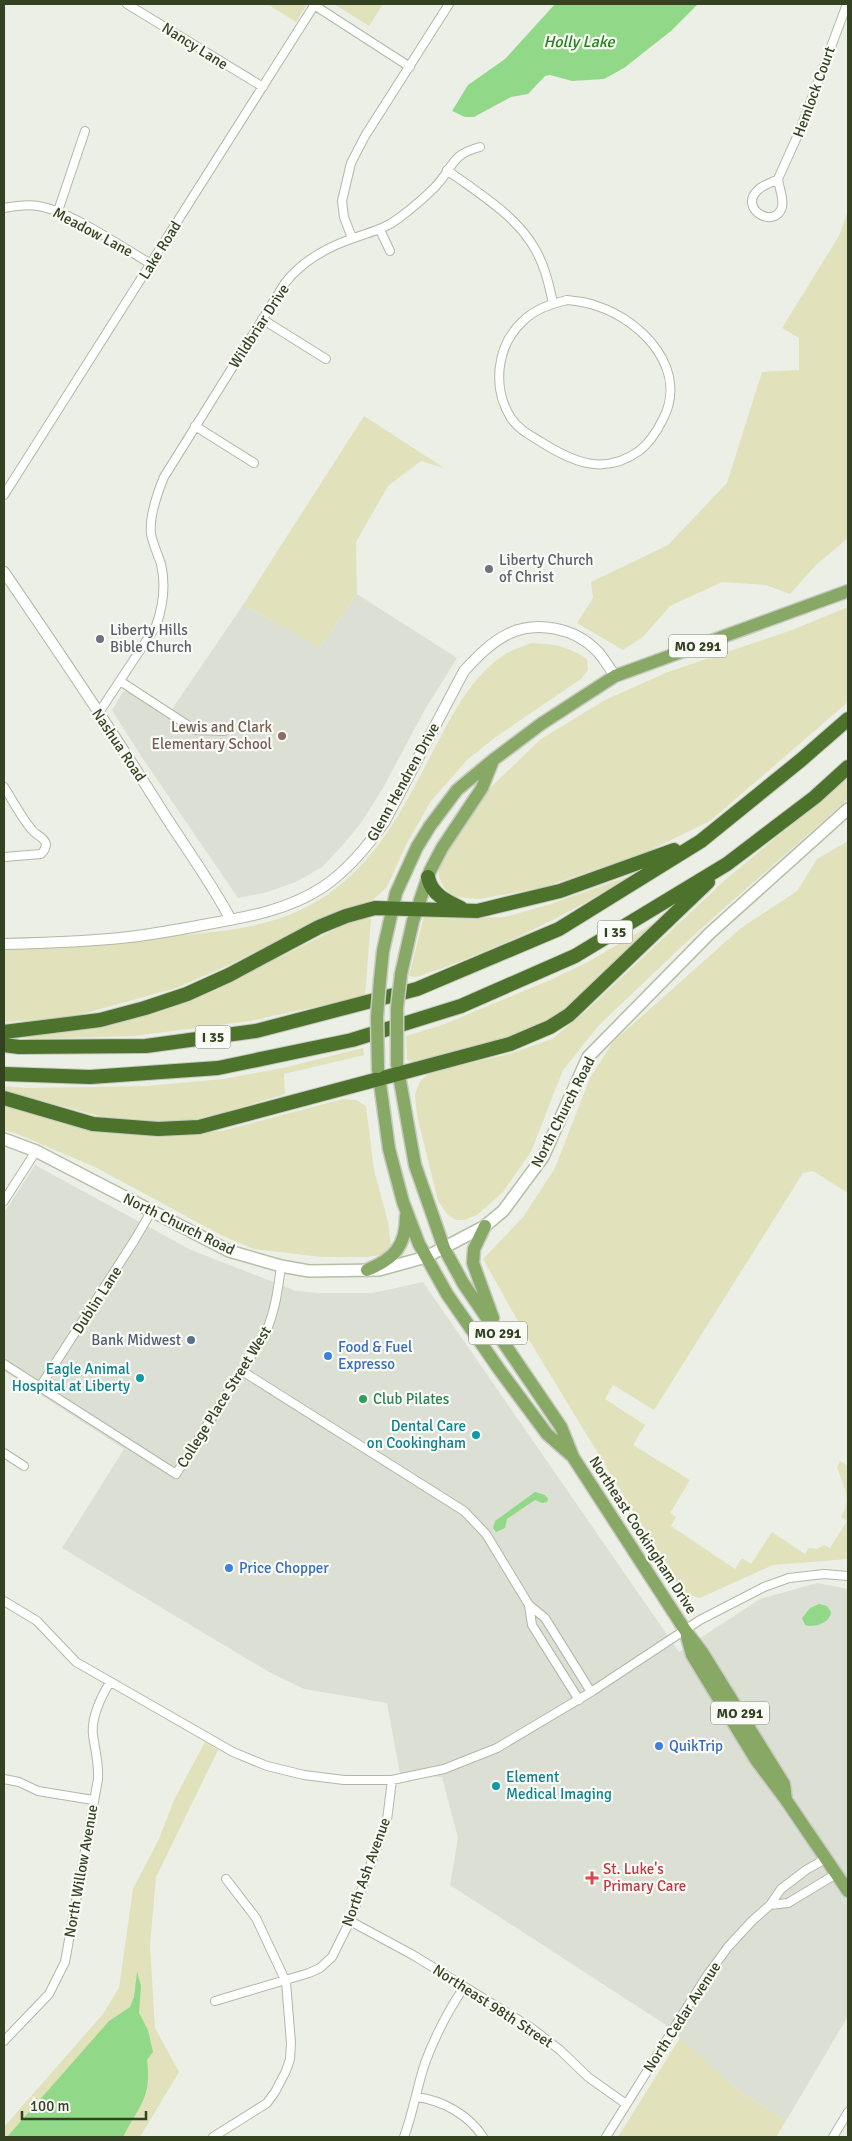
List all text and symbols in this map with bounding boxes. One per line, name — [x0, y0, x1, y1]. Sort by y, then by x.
street label: Nancy Lane — [159, 19, 231, 73]
water label: Holly Lake — [543, 32, 616, 52]
street label: Hemlock Court — [789, 44, 839, 140]
street label: Meadow Lane — [50, 203, 136, 261]
street label: Lake Road — [135, 217, 185, 283]
street label: Wildbriar Drive — [225, 281, 293, 371]
place label: Liberty Church of Christ — [499, 551, 593, 586]
marker: Liberty Church of Christ — [483, 563, 495, 575]
place label: Liberty Hills Bible Church — [110, 621, 192, 656]
marker: Liberty Hills Bible Church — [94, 633, 106, 645]
road number: MO 291 — [669, 634, 727, 658]
street label: Nashua Road — [88, 705, 150, 785]
place label: Lewis and Clark Elementary School — [151, 718, 272, 753]
street label: Glenn Hendren Drive — [363, 720, 443, 844]
marker: Lewis and Clark Elementary School — [276, 730, 288, 742]
road number: I 35 — [598, 920, 632, 944]
road number: I 35 — [196, 1026, 230, 1048]
street label: North Church Road — [527, 1054, 599, 1170]
street label: North Church Road — [120, 1189, 238, 1259]
street label: Dublin Lane — [69, 1263, 125, 1337]
road number: MO 291 — [469, 1322, 527, 1345]
street label: College Place Street West — [173, 1323, 275, 1471]
place label: Bank Midwest — [91, 1331, 181, 1349]
marker: Bank Midwest — [185, 1334, 197, 1346]
place label: Food & Fuel Expresso — [338, 1338, 412, 1373]
marker: Food & Fuel Expresso — [322, 1350, 334, 1362]
place label: Eagle Animal Hospital at Liberty — [12, 1360, 130, 1395]
marker: Eagle Animal Hospital at Liberty — [134, 1372, 146, 1384]
place label: Club Pilates — [373, 1390, 450, 1408]
marker: Club Pilates — [357, 1393, 369, 1405]
place label: Dental Care on Cookingham — [367, 1417, 466, 1452]
marker: Dental Care on Cookingham — [470, 1429, 482, 1441]
street label: Northeast Cookingham Drive — [585, 1453, 701, 1617]
place label: Price Chopper — [239, 1559, 329, 1577]
marker: Price Chopper — [223, 1562, 235, 1574]
road number: MO 291 — [711, 1702, 769, 1725]
place label: QuikTrip — [669, 1737, 723, 1755]
marker: QuikTrip — [653, 1740, 665, 1752]
place label: Element Medical Imaging — [506, 1768, 612, 1803]
marker: Element Medical Imaging — [490, 1780, 502, 1792]
street label: North Willow Avenue — [60, 1803, 102, 1939]
street label: North Ash Avenue — [338, 1815, 394, 1929]
place label: St. Luke's Primary Care — [603, 1860, 686, 1895]
marker: St. Luke's Primary Care — [585, 1871, 599, 1885]
street label: North Cedar Avenue — [640, 1958, 724, 2076]
street label: Northeast 98th Street — [430, 1960, 556, 2052]
scale bar — [22, 2088, 146, 2120]
text: 100 m — [30, 2097, 70, 2115]

